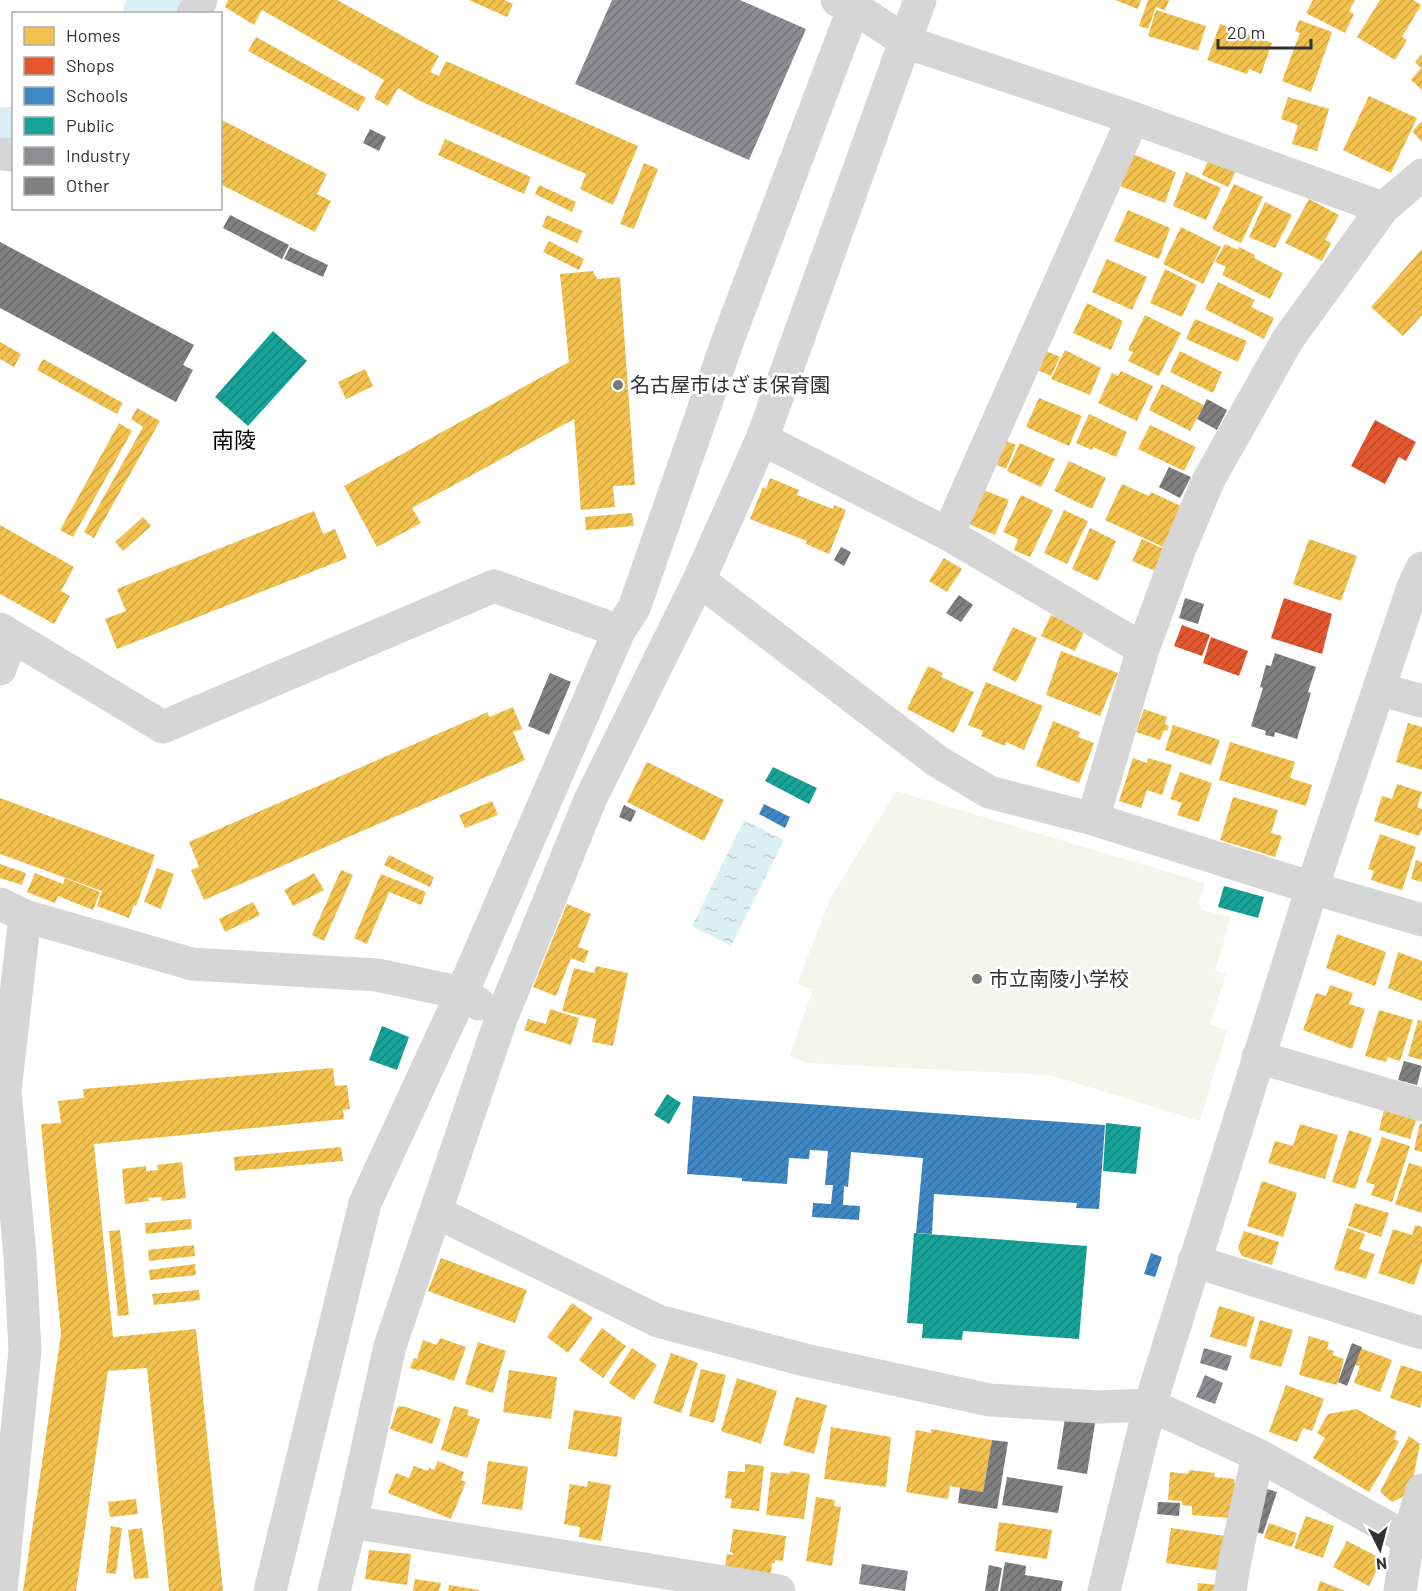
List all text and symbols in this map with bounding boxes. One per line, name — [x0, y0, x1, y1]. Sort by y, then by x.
legend — [12, 12, 222, 210]
scale bar — [1218, 12, 1311, 50]
text: 20 m — [1227, 21, 1265, 43]
text: Homes — [66, 24, 120, 46]
text: Shops — [66, 54, 115, 76]
text: Schools — [66, 84, 128, 106]
text: Public — [66, 114, 114, 136]
text: Industry — [66, 144, 130, 166]
text: Other — [66, 174, 110, 196]
place label: 名古屋市はざま保育園 — [630, 372, 830, 396]
marker: 名古屋市はざま保育園 — [611, 378, 625, 392]
district label: 南陵 — [212, 426, 256, 452]
place label: 市立南陵小学校 — [989, 966, 1129, 990]
marker: 市立南陵小学校 — [970, 972, 984, 986]
north arrow — [1350, 1519, 1410, 1579]
text: N — [1375, 1554, 1388, 1574]

